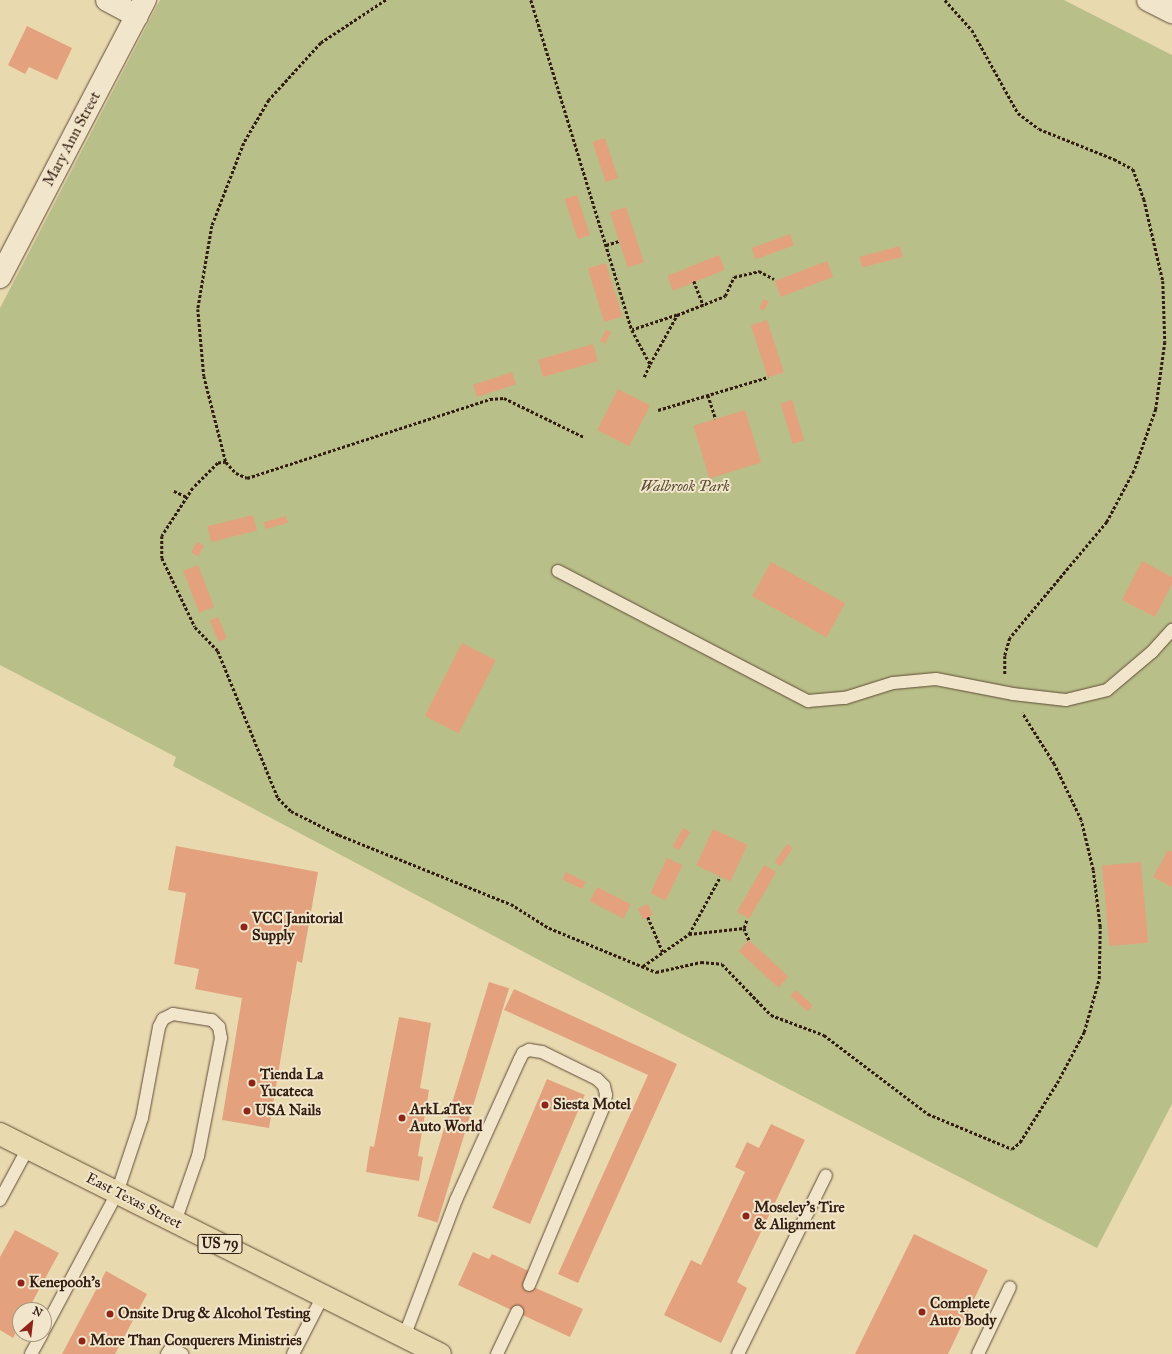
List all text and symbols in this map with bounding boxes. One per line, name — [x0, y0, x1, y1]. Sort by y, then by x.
street label: Mary Ann Street — [40, 89, 104, 189]
park label: Walbrook Park — [640, 478, 730, 496]
place label: VCC Janitorial Supply — [252, 909, 343, 944]
marker: VCC Janitorial Supply — [239, 922, 249, 932]
place label: Tienda La Yucateca — [260, 1065, 323, 1100]
marker: Tienda La Yucateca — [247, 1078, 257, 1088]
place label: Siesta Motel — [553, 1096, 631, 1114]
place label: ArkLaTex Auto World — [410, 1100, 482, 1135]
marker: Siesta Motel — [540, 1100, 550, 1110]
place label: USA Nails — [255, 1102, 321, 1120]
marker: USA Nails — [242, 1106, 252, 1116]
marker: ArkLaTex Auto World — [397, 1113, 407, 1123]
street label: East Texas Street — [83, 1169, 185, 1233]
place label: Moseley's Tire & Alignment — [754, 1198, 845, 1233]
marker: Moseley's Tire & Alignment — [741, 1211, 751, 1221]
road number: US 79 — [197, 1232, 243, 1256]
place label: Kenepooh's — [29, 1274, 100, 1292]
marker: Kenepooh's — [16, 1278, 26, 1288]
place label: Complete Auto Body — [930, 1294, 996, 1329]
north arrow — [12, 1302, 52, 1342]
text: N — [30, 1304, 45, 1320]
place label: Onsite Drug & Alcohol Testing — [118, 1305, 310, 1323]
marker: Complete Auto Body — [917, 1307, 927, 1317]
marker: Onsite Drug & Alcohol Testing — [105, 1309, 115, 1319]
place label: More Than Conquerers Ministries — [90, 1332, 302, 1350]
marker: More Than Conquerers Ministries — [77, 1336, 87, 1346]

